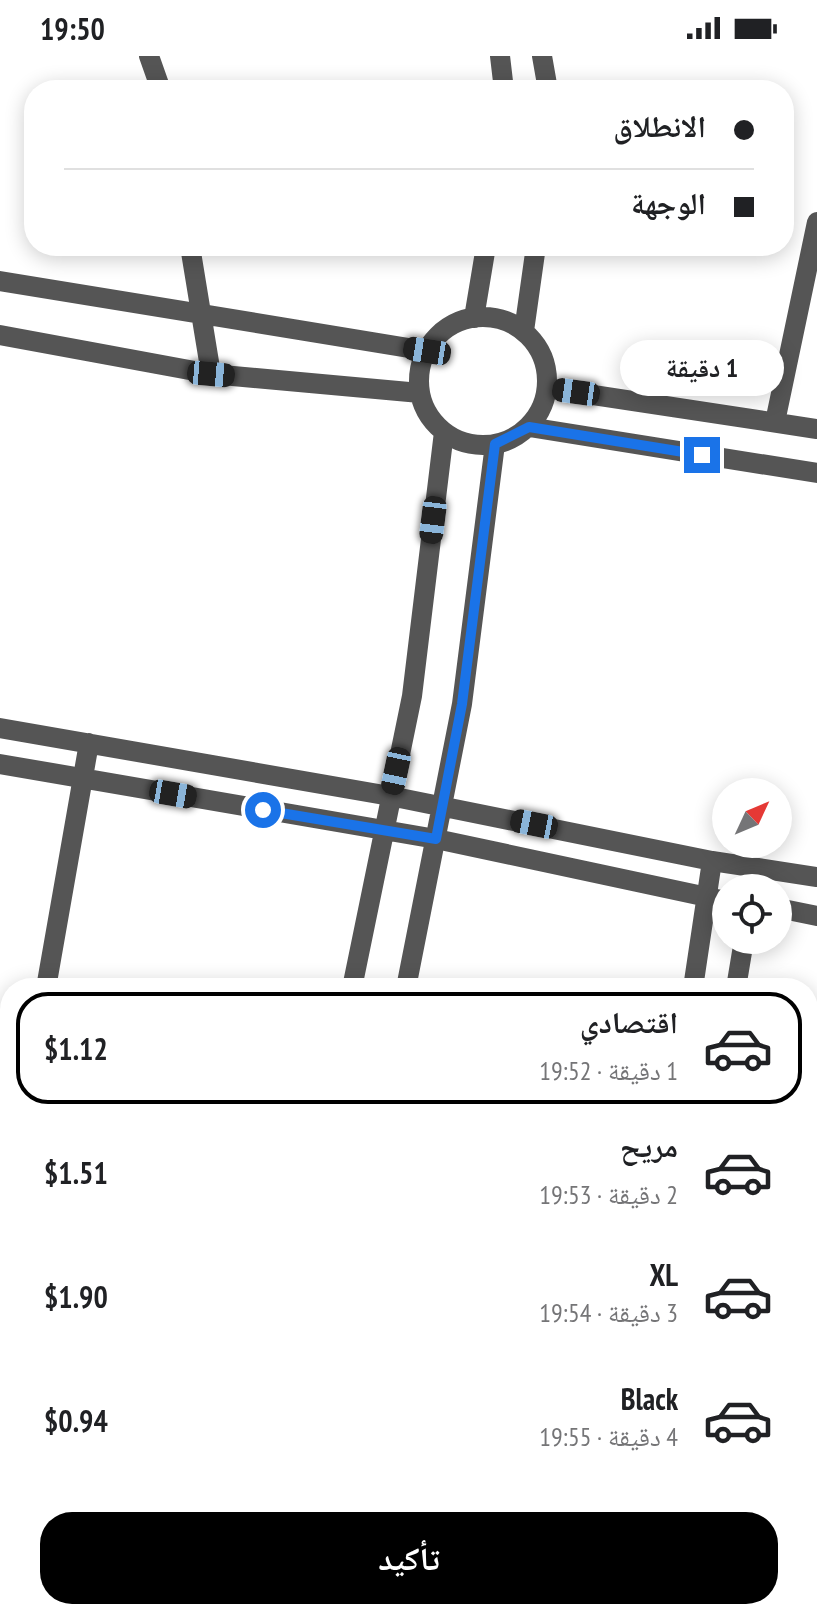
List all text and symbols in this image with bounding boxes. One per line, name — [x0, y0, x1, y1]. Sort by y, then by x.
text: 19:50 — [40, 9, 105, 48]
text: الانطلاق — [613, 106, 706, 145]
text: الوجهة — [631, 183, 706, 222]
car — [401, 335, 453, 367]
callout: 1 دقيقة — [620, 339, 784, 395]
text: 1 دقيقة — [666, 351, 738, 384]
car — [186, 360, 236, 388]
car — [551, 377, 601, 407]
route end — [684, 437, 720, 473]
car — [418, 495, 448, 545]
car — [379, 745, 413, 797]
car — [147, 778, 199, 810]
north arrow — [712, 778, 792, 858]
map controls — [712, 778, 792, 954]
route start — [245, 792, 281, 828]
car — [508, 808, 560, 840]
button: locate — [712, 874, 792, 954]
text: اقتصادي — [580, 1002, 678, 1041]
icon: car — [702, 1012, 774, 1084]
text: $1.12 — [44, 1029, 108, 1068]
text: 1 دقيقة · 19:52 — [539, 1054, 678, 1087]
text: مريح — [620, 1126, 678, 1165]
icon: car — [702, 1136, 774, 1208]
text: $1.51 — [44, 1153, 108, 1192]
text: 2 دقيقة · 19:53 — [539, 1178, 678, 1211]
text: XL — [649, 1255, 678, 1294]
icon: car — [702, 1260, 774, 1332]
text: $1.90 — [44, 1277, 108, 1316]
text: 3 دقيقة · 19:54 — [539, 1296, 678, 1329]
text: Black — [621, 1379, 678, 1418]
icon: car — [702, 1384, 774, 1456]
text: $0.94 — [44, 1401, 108, 1440]
text: 4 دقيقة · 19:55 — [539, 1420, 678, 1453]
button: تأكيد — [40, 1512, 778, 1604]

